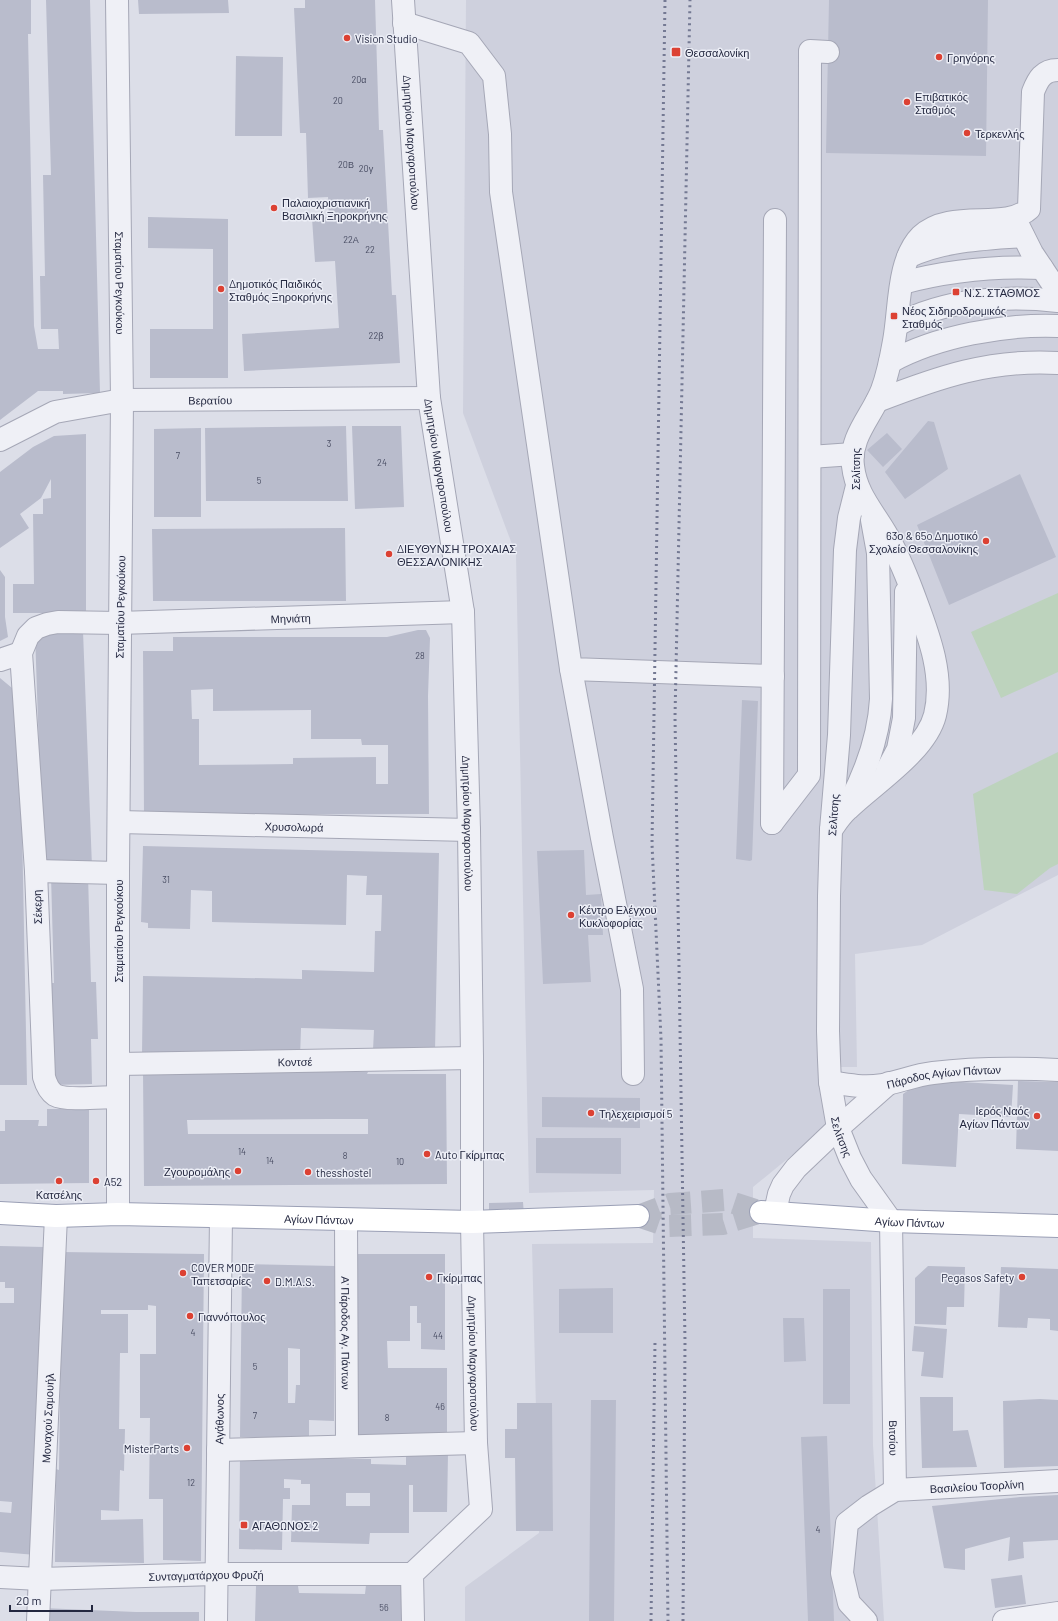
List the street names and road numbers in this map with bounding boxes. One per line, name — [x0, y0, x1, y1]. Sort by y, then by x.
street label: Δημητρίου Μαργαροπούλου — [401, 75, 423, 211]
street label: Σταματίου Ρεγκούκου — [113, 231, 128, 335]
street label: Βερατίου — [188, 393, 232, 406]
street label: Δημητρίου Μαργαροπούλου — [423, 397, 457, 533]
street label: Σελίτσης — [849, 448, 862, 490]
street label: Σταματίου Ρεγκούκου — [113, 555, 127, 659]
street label: Μηνιάτη — [270, 610, 311, 625]
street label: Δημητρίου Μαργαροπούλου — [460, 755, 476, 891]
street label: Σελίτσης — [825, 794, 841, 836]
street label: Χρυσολωρά — [264, 819, 324, 833]
street label: Σταματίου Ρεγκούκου — [112, 879, 125, 983]
street label: Σέκερη — [30, 890, 44, 924]
street label: Κοντσέ — [277, 1054, 313, 1068]
street label: Πάροδος Αγίων Πάντων — [885, 1062, 1002, 1090]
street label: Σελίτσης — [830, 1116, 855, 1159]
street label: Αγίων Πάντων — [284, 1211, 354, 1226]
street label: Αγίων Πάντων — [875, 1213, 945, 1229]
street label: Α' Πάροδος Αγ. Πάντων — [340, 1276, 353, 1390]
street label: Δημητρίου Μαργαροπούλου — [467, 1295, 482, 1431]
street label: Μοναχού Σαμουήλ — [39, 1372, 56, 1463]
street label: Αγάθωνος — [212, 1394, 225, 1444]
street label: Βιτσίου — [887, 1420, 901, 1456]
street label: Βασιλείου Τσορλίνη — [929, 1476, 1024, 1495]
street label: Συνταγματάρχου Φρυζή — [148, 1567, 264, 1582]

